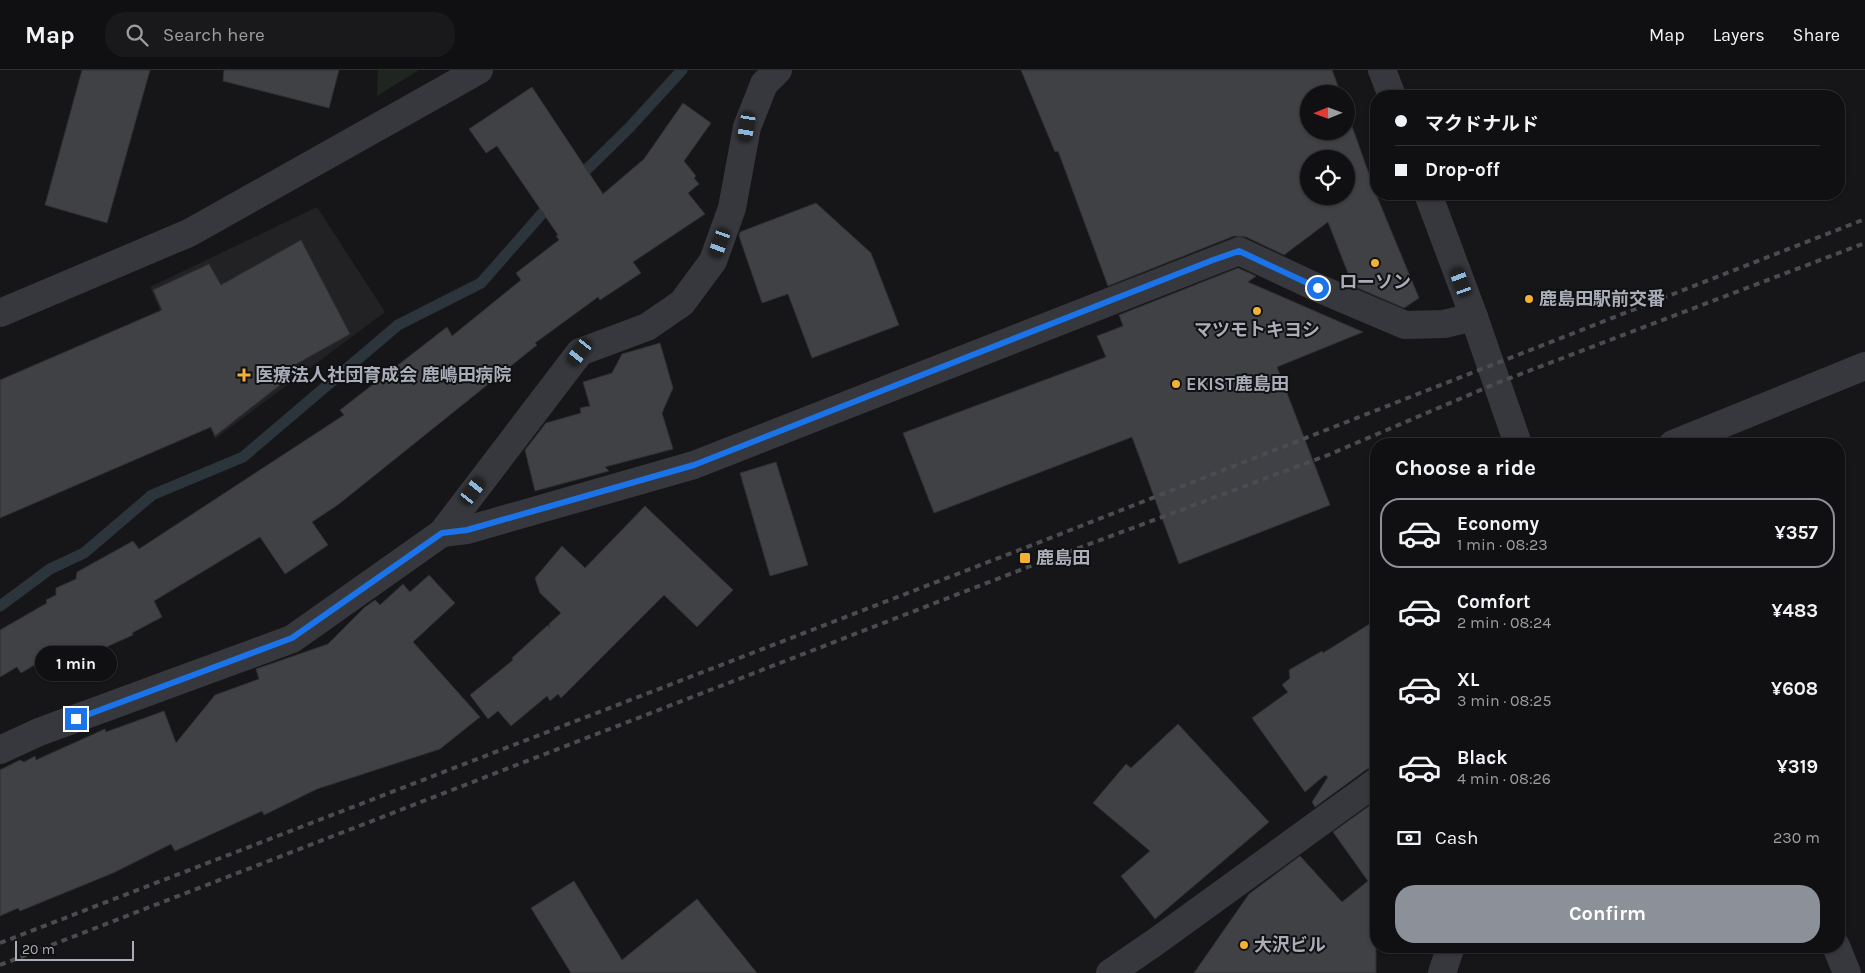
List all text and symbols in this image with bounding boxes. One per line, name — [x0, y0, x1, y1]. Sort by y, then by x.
search box — [105, 12, 455, 57]
text: Map — [25, 21, 75, 49]
icon: search — [123, 21, 151, 49]
text: Search here — [163, 24, 265, 46]
text: Map — [1649, 24, 1685, 46]
text: Layers — [1713, 24, 1765, 46]
text: Share — [1793, 24, 1840, 46]
north arrow — [1300, 85, 1355, 140]
map controls — [1300, 85, 1355, 205]
car — [737, 111, 756, 143]
text: マクドナルド — [1425, 113, 1539, 135]
button: locate — [1300, 150, 1355, 205]
text: Drop-off — [1425, 159, 1500, 181]
car — [707, 226, 732, 260]
marker: ローソン — [1369, 257, 1381, 269]
car — [1448, 265, 1473, 299]
place label: ローソン — [1339, 271, 1411, 293]
route start — [1307, 277, 1329, 299]
place label: 鹿島田駅前交番 — [1539, 288, 1665, 310]
marker: 鹿島田駅前交番 — [1523, 293, 1535, 305]
marker: マツモトキヨシ — [1251, 305, 1263, 317]
place label: マツモトキヨシ — [1194, 319, 1320, 341]
car — [564, 336, 595, 368]
place label: 医療法人社団育成会 鹿嶋田病院 — [255, 364, 512, 386]
marker: 医療法人社団育成会 鹿嶋田病院 — [237, 368, 251, 382]
place label: EKIST鹿島田 — [1186, 373, 1289, 395]
marker: EKIST鹿島田 — [1170, 378, 1182, 390]
text: Choose a ride — [1395, 455, 1536, 481]
car — [457, 475, 488, 507]
icon: car — [1397, 511, 1442, 556]
text: Economy — [1457, 513, 1539, 535]
text: ¥357 — [1775, 522, 1818, 544]
text: 1 min · 08:23 — [1457, 535, 1548, 554]
place label: 鹿島田 — [1036, 547, 1090, 569]
marker: 鹿島田 — [1018, 551, 1032, 565]
icon: car — [1397, 589, 1442, 634]
text: Comfort — [1457, 591, 1531, 613]
text: ¥483 — [1771, 600, 1818, 622]
text: 2 min · 08:24 — [1457, 613, 1551, 632]
callout: 1 min — [35, 646, 117, 682]
text: 1 min — [56, 654, 96, 673]
icon: car — [1397, 667, 1442, 712]
text: XL — [1457, 669, 1479, 691]
text: ¥608 — [1771, 678, 1818, 700]
text: 3 min · 08:25 — [1457, 691, 1551, 710]
route end — [65, 708, 87, 730]
icon: car — [1397, 745, 1442, 790]
text: Black — [1457, 747, 1508, 769]
text: ¥319 — [1777, 756, 1818, 778]
text: 4 min · 08:26 — [1457, 769, 1551, 788]
icon: cash — [1395, 824, 1423, 852]
text: Cash — [1435, 827, 1479, 849]
text: 230 m — [1773, 828, 1820, 847]
button: Confirm — [1395, 885, 1820, 943]
place label: 大沢ビル — [1254, 934, 1326, 956]
scale bar — [15, 938, 134, 961]
marker: 大沢ビル — [1238, 939, 1250, 951]
text: 20 m — [22, 941, 55, 958]

